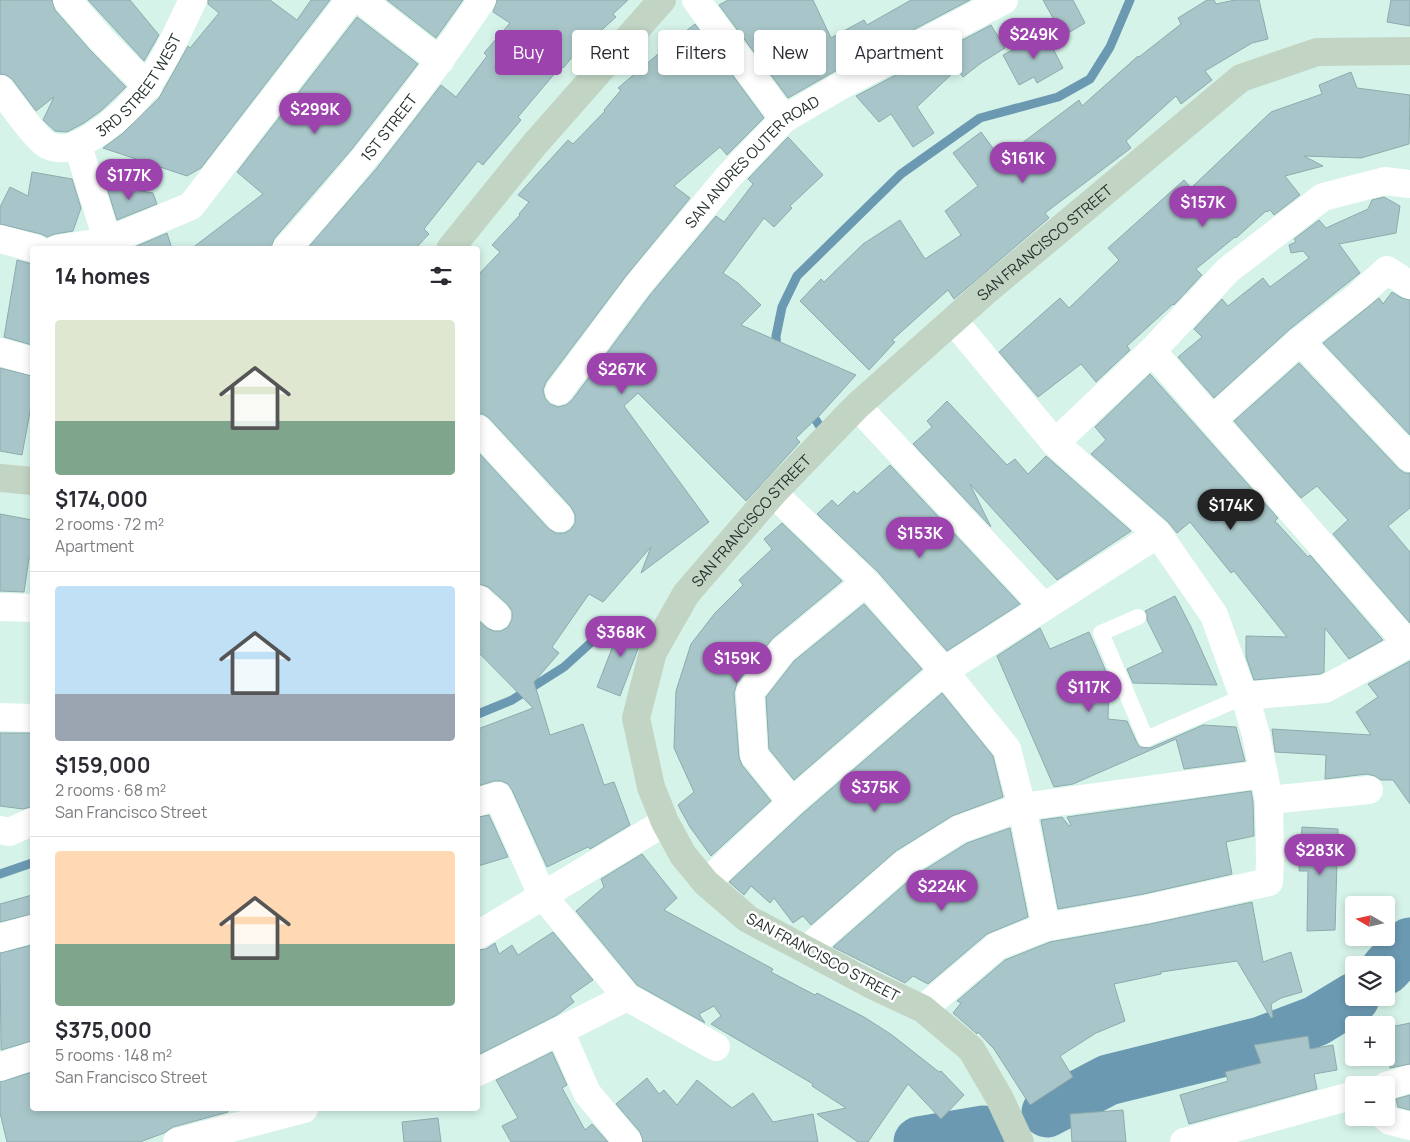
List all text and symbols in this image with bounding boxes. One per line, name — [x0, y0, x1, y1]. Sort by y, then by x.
pin: $249K — [999, 18, 1069, 60]
text: $249K — [1010, 23, 1058, 45]
street label: 3RD STREET WEST — [92, 30, 186, 141]
chip: Buy — [495, 30, 562, 75]
chip: Rent — [572, 30, 648, 75]
chip: Filters — [658, 30, 744, 75]
chip: New — [754, 30, 826, 75]
chip: Apartment — [836, 30, 962, 75]
street label: 1ST STREET — [355, 89, 422, 166]
street label: SAN ANDRES OUTER ROAD — [680, 90, 823, 232]
pin: $299K — [280, 92, 350, 135]
text: $299K — [290, 98, 340, 120]
pin: $161K — [988, 142, 1058, 184]
text: $161K — [1001, 147, 1045, 169]
pin: $177K — [94, 158, 164, 201]
text: $177K — [107, 164, 151, 186]
street label: SAN FRANCISCO STREET — [972, 179, 1117, 305]
pin: $157K — [1168, 186, 1238, 228]
text: $157K — [1180, 191, 1226, 213]
text: 14 homes — [55, 262, 150, 290]
icon: filters — [427, 262, 455, 290]
pin: $267K — [587, 352, 657, 395]
icon: home — [210, 353, 300, 443]
text: $267K — [598, 358, 646, 380]
street label: SAN FRANCISCO STREET — [686, 450, 815, 591]
text: $174,000 — [55, 485, 148, 513]
pin: $174K — [1196, 488, 1266, 531]
text: $174K — [1208, 494, 1254, 516]
text: 2 rooms · 72 m² — [55, 513, 164, 535]
pin: $153K — [885, 516, 955, 559]
text: $153K — [897, 522, 943, 544]
text: Apartment — [55, 535, 134, 557]
pin: $368K — [586, 616, 656, 658]
icon: home — [210, 618, 300, 708]
text: $368K — [596, 621, 646, 643]
pin: $159K — [702, 642, 772, 684]
text: $159K — [714, 647, 760, 669]
pin: $117K — [1054, 670, 1124, 713]
text: $117K — [1068, 676, 1110, 698]
text: $159,000 — [55, 751, 150, 779]
pin: $375K — [840, 770, 910, 813]
text: $375K — [851, 776, 899, 798]
text: 2 rooms · 68 m² — [55, 779, 166, 801]
text: San Francisco Street — [55, 801, 207, 823]
pin: $283K — [1285, 834, 1355, 876]
text: $283K — [1295, 839, 1345, 861]
pin: $224K — [907, 870, 977, 912]
text: $224K — [918, 875, 966, 897]
icon: home — [210, 883, 300, 973]
north arrow — [1345, 896, 1395, 946]
map controls — [1345, 896, 1395, 1126]
street label: SAN FRANCISCO STREET — [743, 908, 903, 1006]
button: layers — [1345, 956, 1395, 1006]
text: $375,000 — [55, 1016, 152, 1044]
button: + — [1345, 1016, 1395, 1066]
text: 5 rooms · 148 m² — [55, 1044, 172, 1066]
text: San Francisco Street — [55, 1066, 207, 1088]
button: − — [1345, 1076, 1395, 1126]

